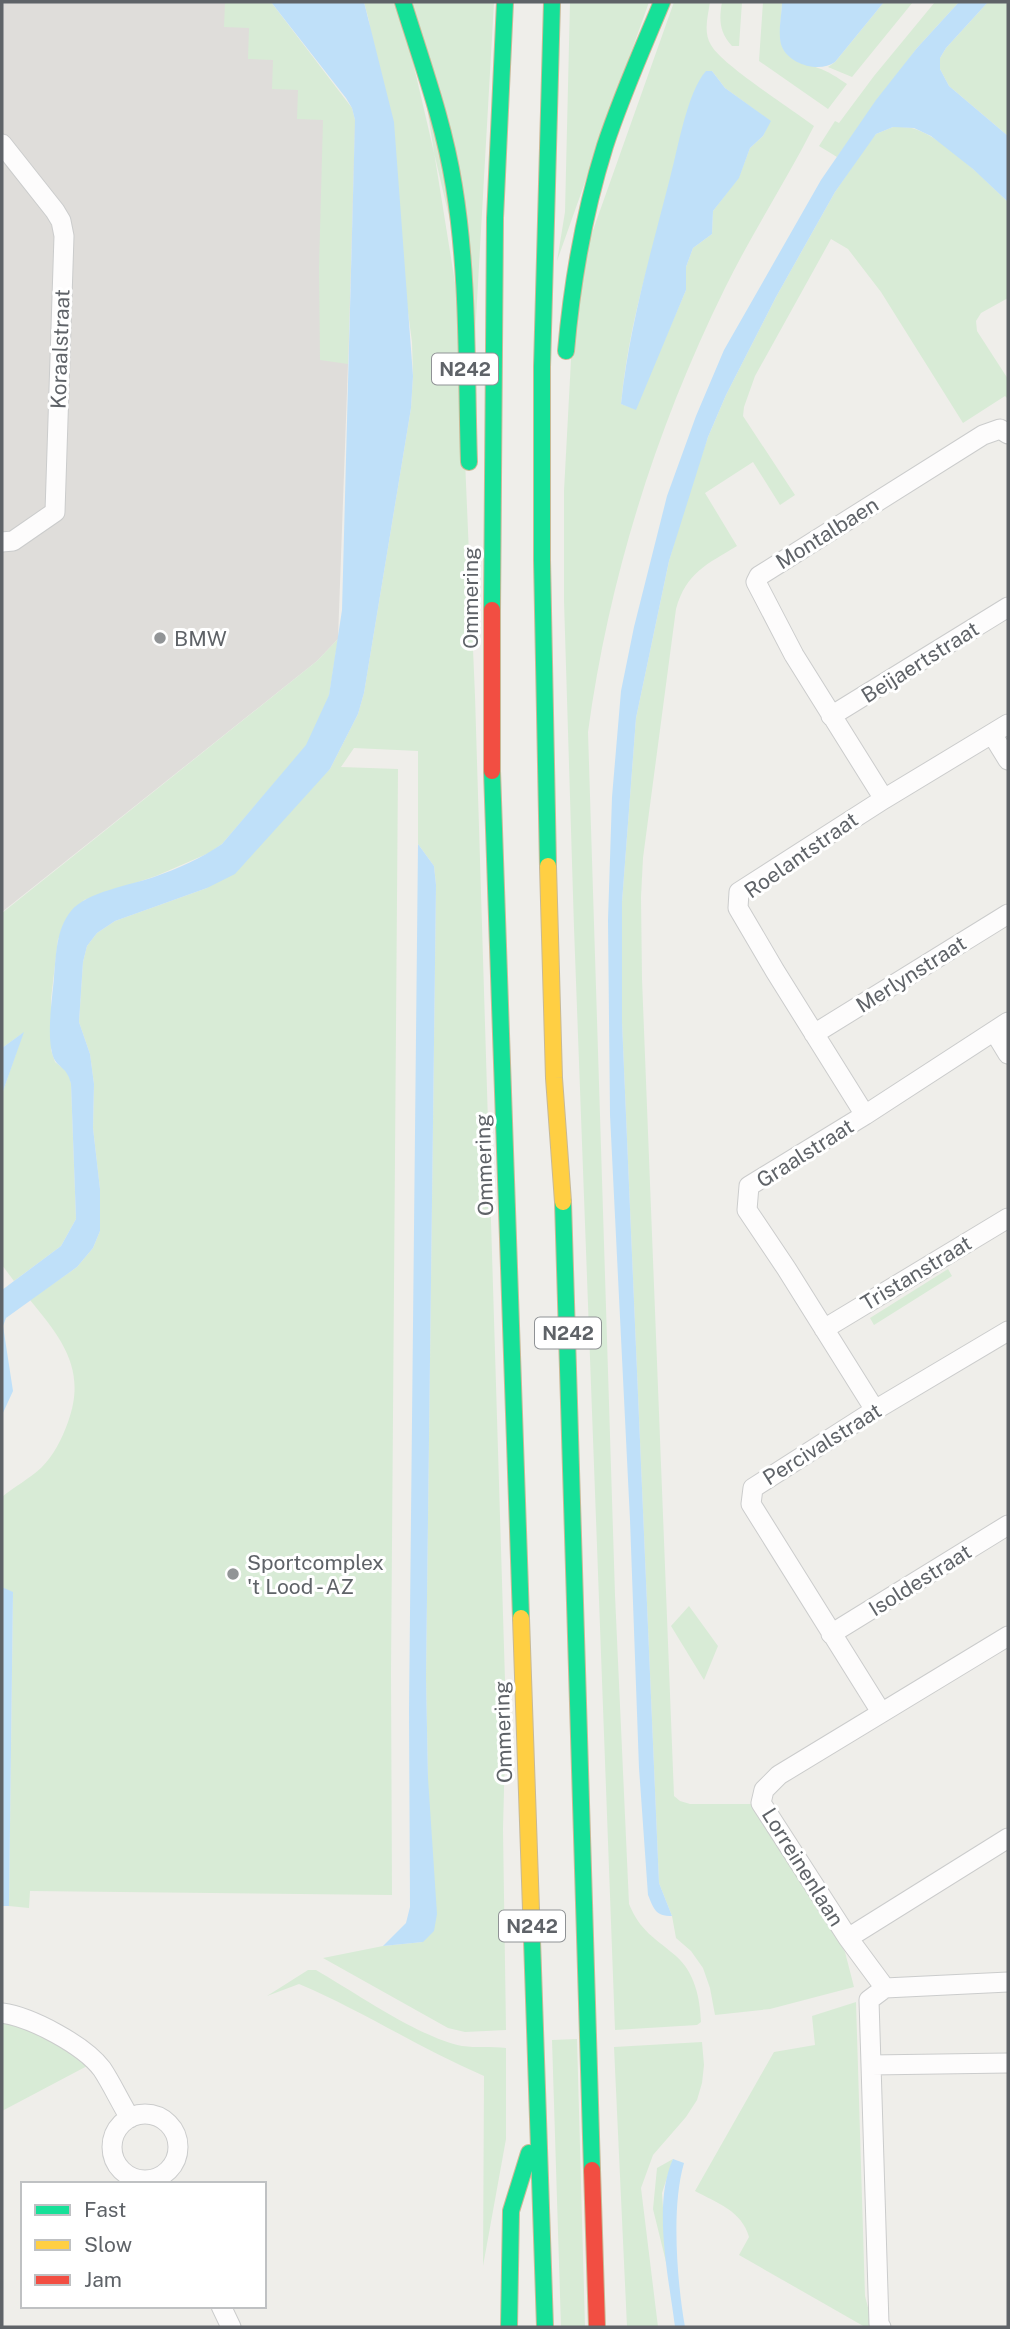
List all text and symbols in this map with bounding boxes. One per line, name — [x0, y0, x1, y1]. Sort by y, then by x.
street label: Koraalstraat — [45, 289, 75, 409]
road number: N242 — [432, 354, 498, 384]
street label: Montalbaen — [771, 492, 883, 574]
street label: Ommering — [458, 547, 483, 649]
street label: Beijaertstraat — [857, 616, 983, 708]
place label: BMW — [174, 626, 227, 651]
marker: BMW — [152, 630, 168, 646]
street label: Roelantstraat — [740, 807, 862, 903]
street label: Merlynstraat — [851, 930, 971, 1018]
street label: Ommering — [470, 1113, 498, 1217]
street label: Graalstraat — [752, 1113, 858, 1193]
street label: Tristanstraat — [856, 1230, 976, 1316]
road number: N242 — [535, 1317, 601, 1348]
street label: Percivalstraat — [758, 1398, 886, 1490]
street label: Isoldestraat — [864, 1539, 976, 1621]
place label: Sportcomplex 't Lood - AZ — [247, 1550, 384, 1599]
marker: Sportcomplex 't Lood - AZ — [225, 1566, 241, 1582]
street label: Ommering — [489, 1680, 517, 1784]
street label: Lorreinenlaan — [757, 1803, 849, 1931]
road number: N242 — [499, 1910, 565, 1942]
legend — [21, 2182, 266, 2308]
text: Fast — [84, 2197, 126, 2222]
text: Slow — [84, 2232, 132, 2257]
text: Jam — [84, 2267, 122, 2292]

